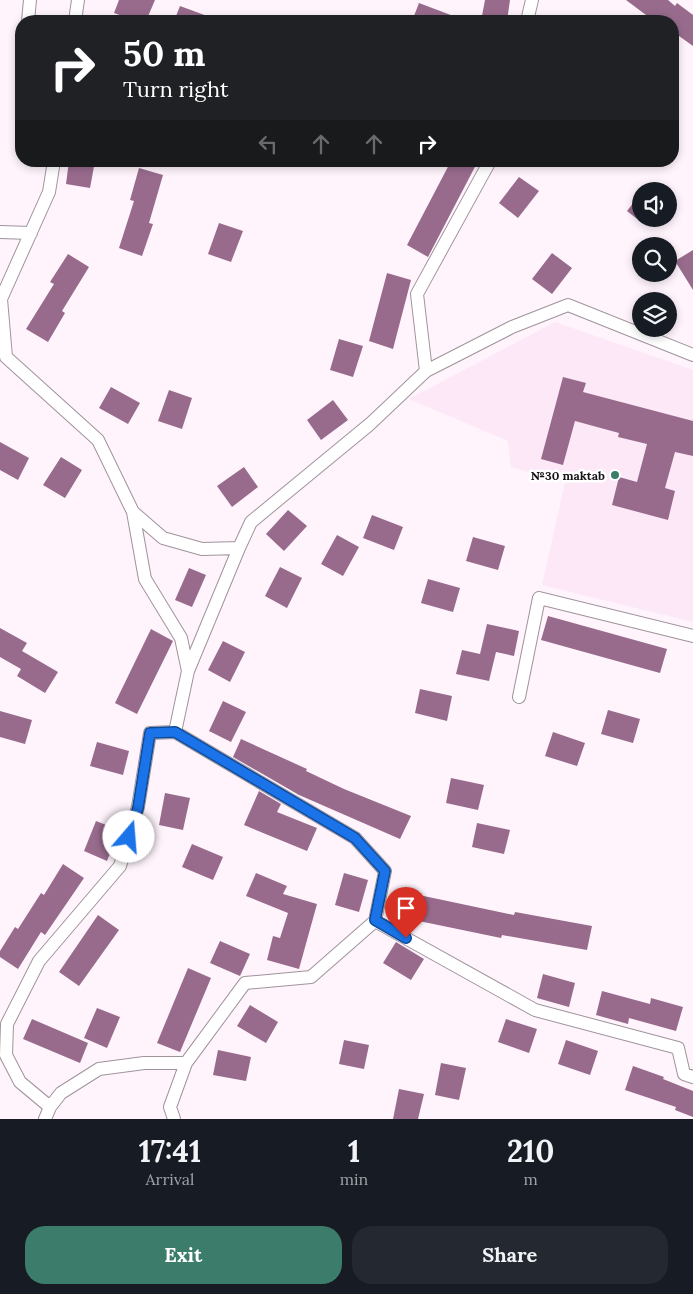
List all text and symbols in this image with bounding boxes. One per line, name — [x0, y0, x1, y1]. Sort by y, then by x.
text: 50 m — [123, 31, 206, 76]
icon: right — [40, 35, 105, 100]
text: Turn right — [123, 75, 228, 103]
icon: left — [254, 130, 282, 158]
icon: ahead — [307, 130, 335, 158]
icon: ahead — [360, 130, 388, 158]
icon: right — [413, 130, 441, 158]
map controls — [632, 182, 677, 337]
button: sound — [632, 182, 677, 227]
button: search — [632, 237, 677, 282]
button: layers — [632, 292, 677, 337]
place label: №30 maktab — [531, 468, 605, 483]
marker: №30 maktab — [609, 469, 621, 481]
position arrow — [102, 810, 154, 862]
pin — [385, 887, 427, 938]
icon: arrive — [392, 894, 420, 922]
text: 17:41 — [139, 1132, 201, 1170]
text: 1 — [348, 1132, 360, 1170]
text: 210 — [507, 1132, 554, 1170]
text: Arrival — [145, 1169, 194, 1189]
text: min — [340, 1169, 368, 1189]
text: m — [523, 1169, 538, 1189]
button: Exit — [25, 1226, 342, 1284]
button: Share — [352, 1226, 668, 1284]

